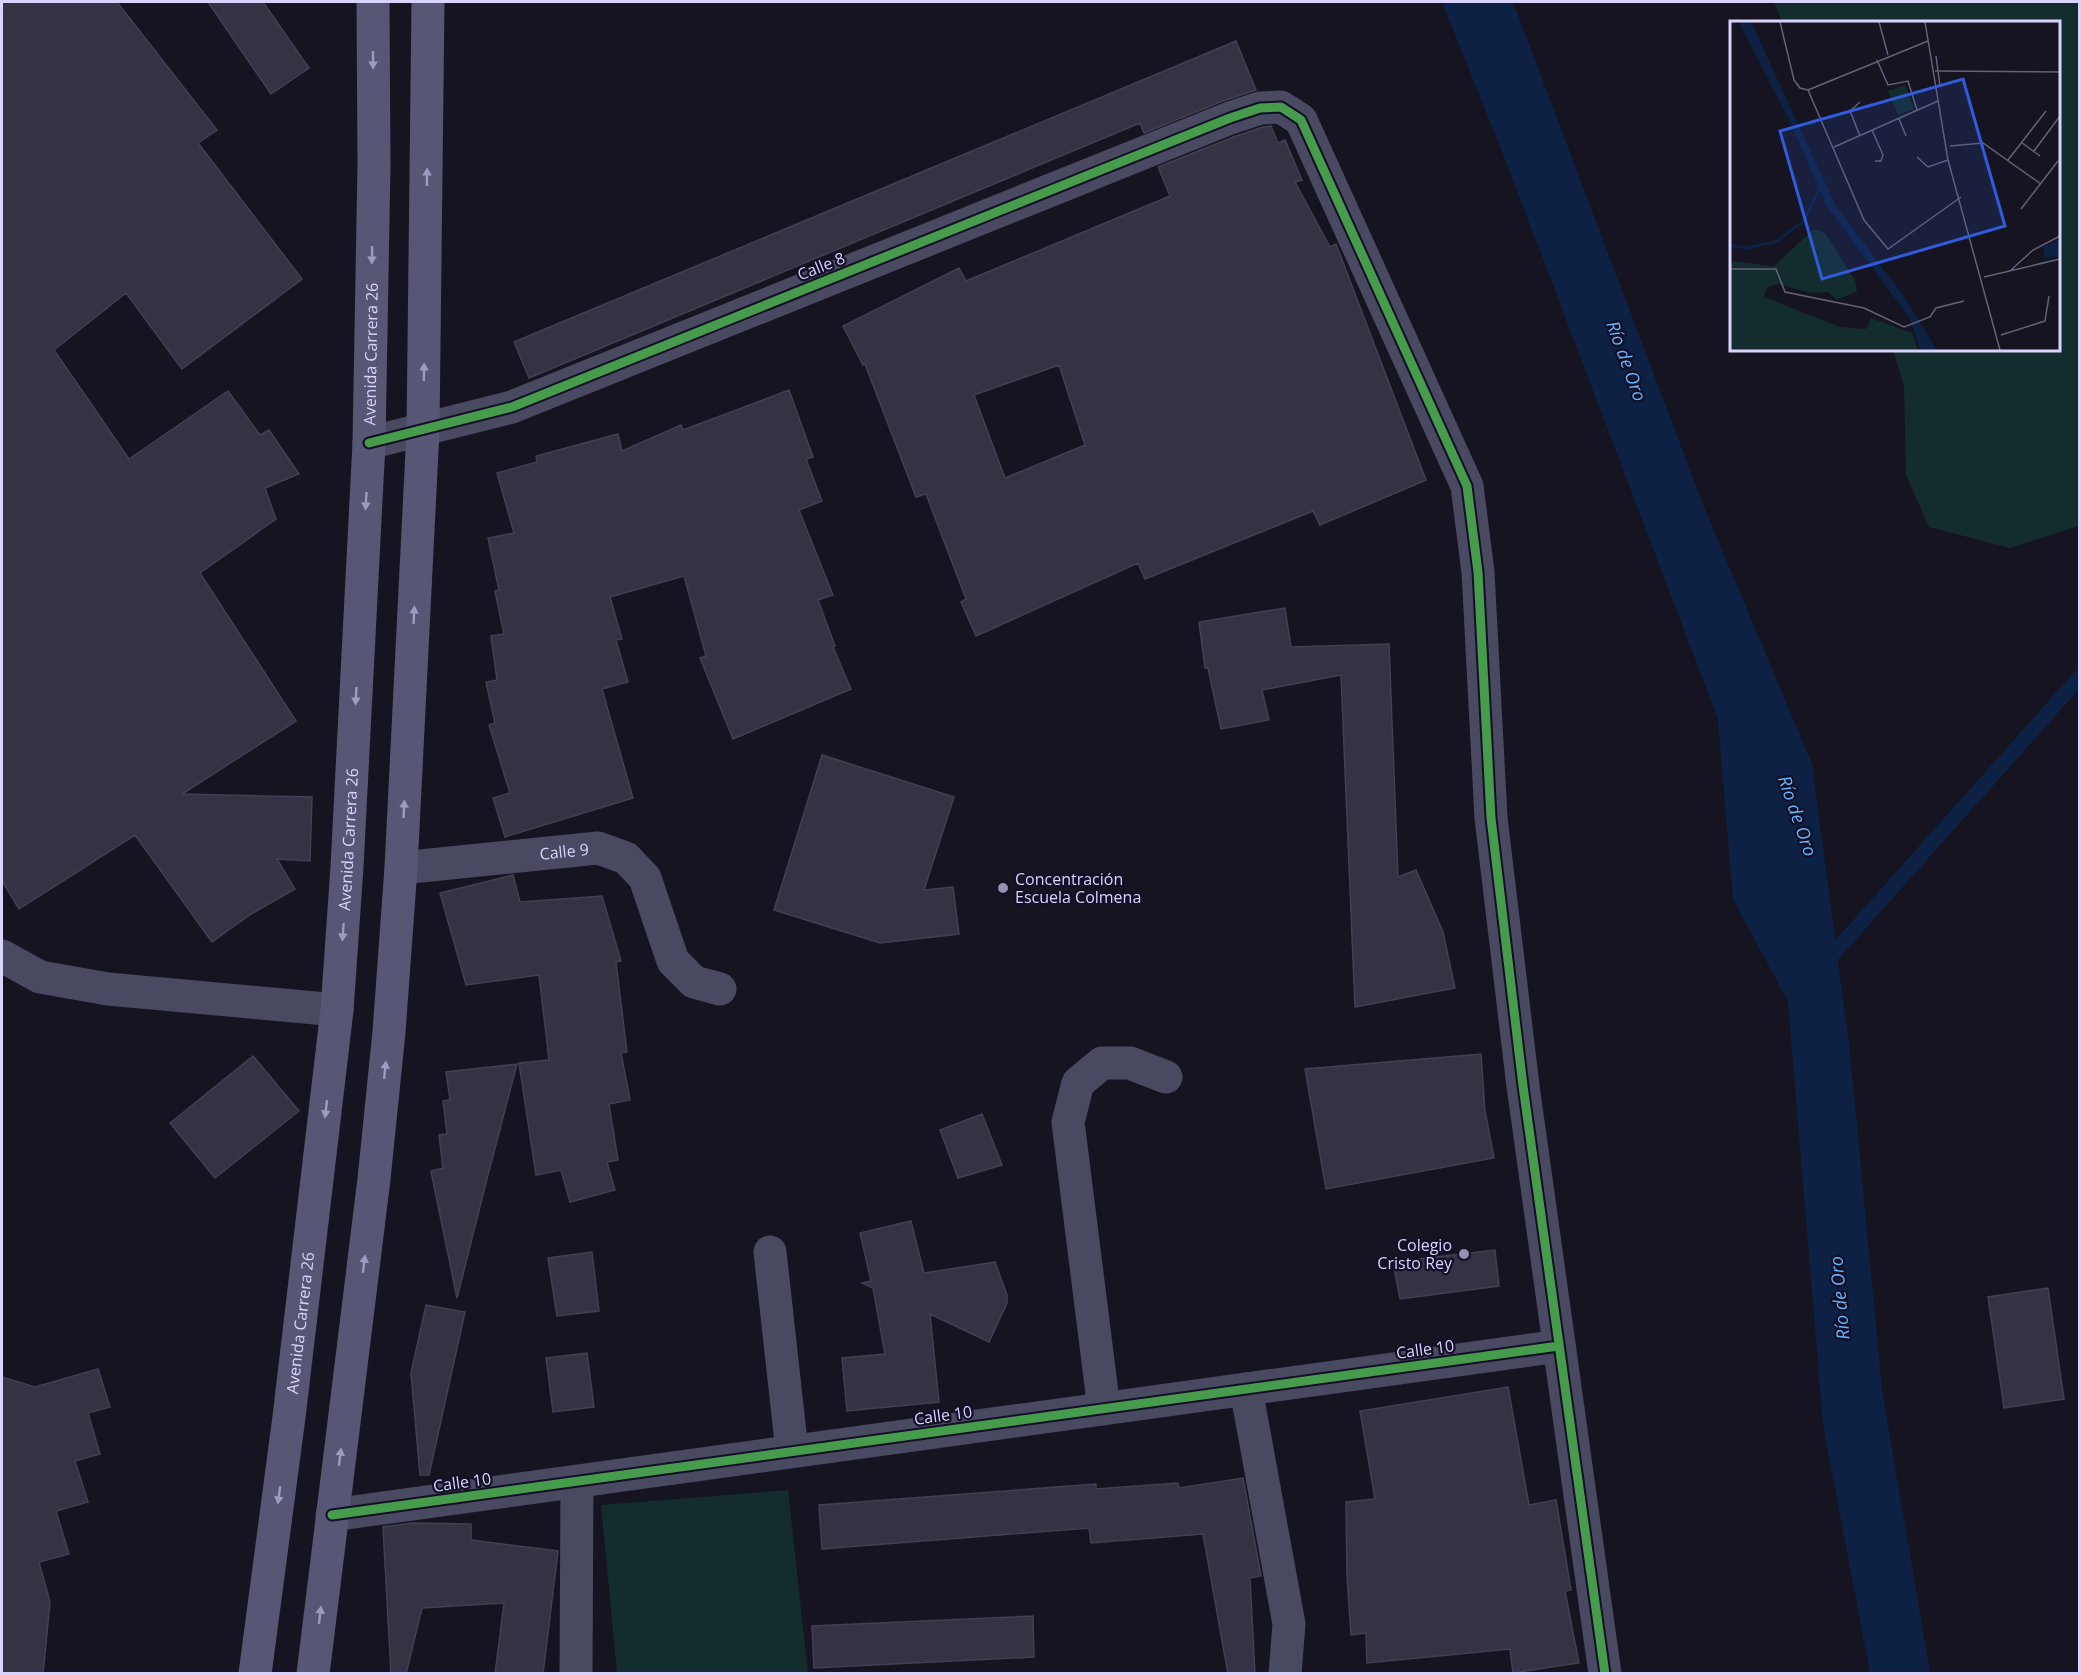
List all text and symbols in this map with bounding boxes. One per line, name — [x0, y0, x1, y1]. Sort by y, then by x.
inset map — [1730, 21, 2060, 351]
one-way arrow — [368, 50, 378, 69]
one-way arrow — [422, 168, 432, 187]
one-way arrow — [368, 245, 377, 264]
street label: Calle 8 — [794, 247, 848, 285]
street label: Avenida Carrera 26 — [358, 282, 383, 426]
water label: Río de Oro — [1601, 317, 1653, 404]
one-way arrow — [419, 363, 429, 382]
one-way arrow — [361, 492, 370, 511]
one-way arrow — [409, 605, 418, 624]
one-way arrow — [352, 686, 361, 705]
street label: Avenida Carrera 26 — [333, 768, 363, 911]
water label: Río de Oro — [1773, 772, 1823, 859]
one-way arrow — [400, 800, 409, 819]
street label: Calle 9 — [538, 838, 590, 865]
place label: Concentración Escuela Colmena — [1015, 868, 1141, 908]
marker: Concentración Escuela Colmena — [996, 881, 1010, 895]
one-way arrow — [338, 923, 348, 942]
one-way arrow — [380, 1060, 390, 1079]
one-way arrow — [321, 1100, 330, 1119]
place label: Colegio Cristo Rey — [1377, 1234, 1453, 1274]
marker: Colegio Cristo Rey — [1457, 1247, 1471, 1261]
street label: Avenida Carrera 26 — [281, 1251, 319, 1395]
one-way arrow — [359, 1254, 368, 1273]
water label: Río de Oro — [1823, 1255, 1855, 1341]
street label: Calle 10 — [1395, 1334, 1455, 1364]
street label: Calle 10 — [913, 1400, 973, 1430]
one-way arrow — [335, 1448, 344, 1467]
street label: Calle 10 — [432, 1467, 492, 1497]
one-way arrow — [274, 1486, 284, 1505]
one-way arrow — [315, 1606, 325, 1625]

